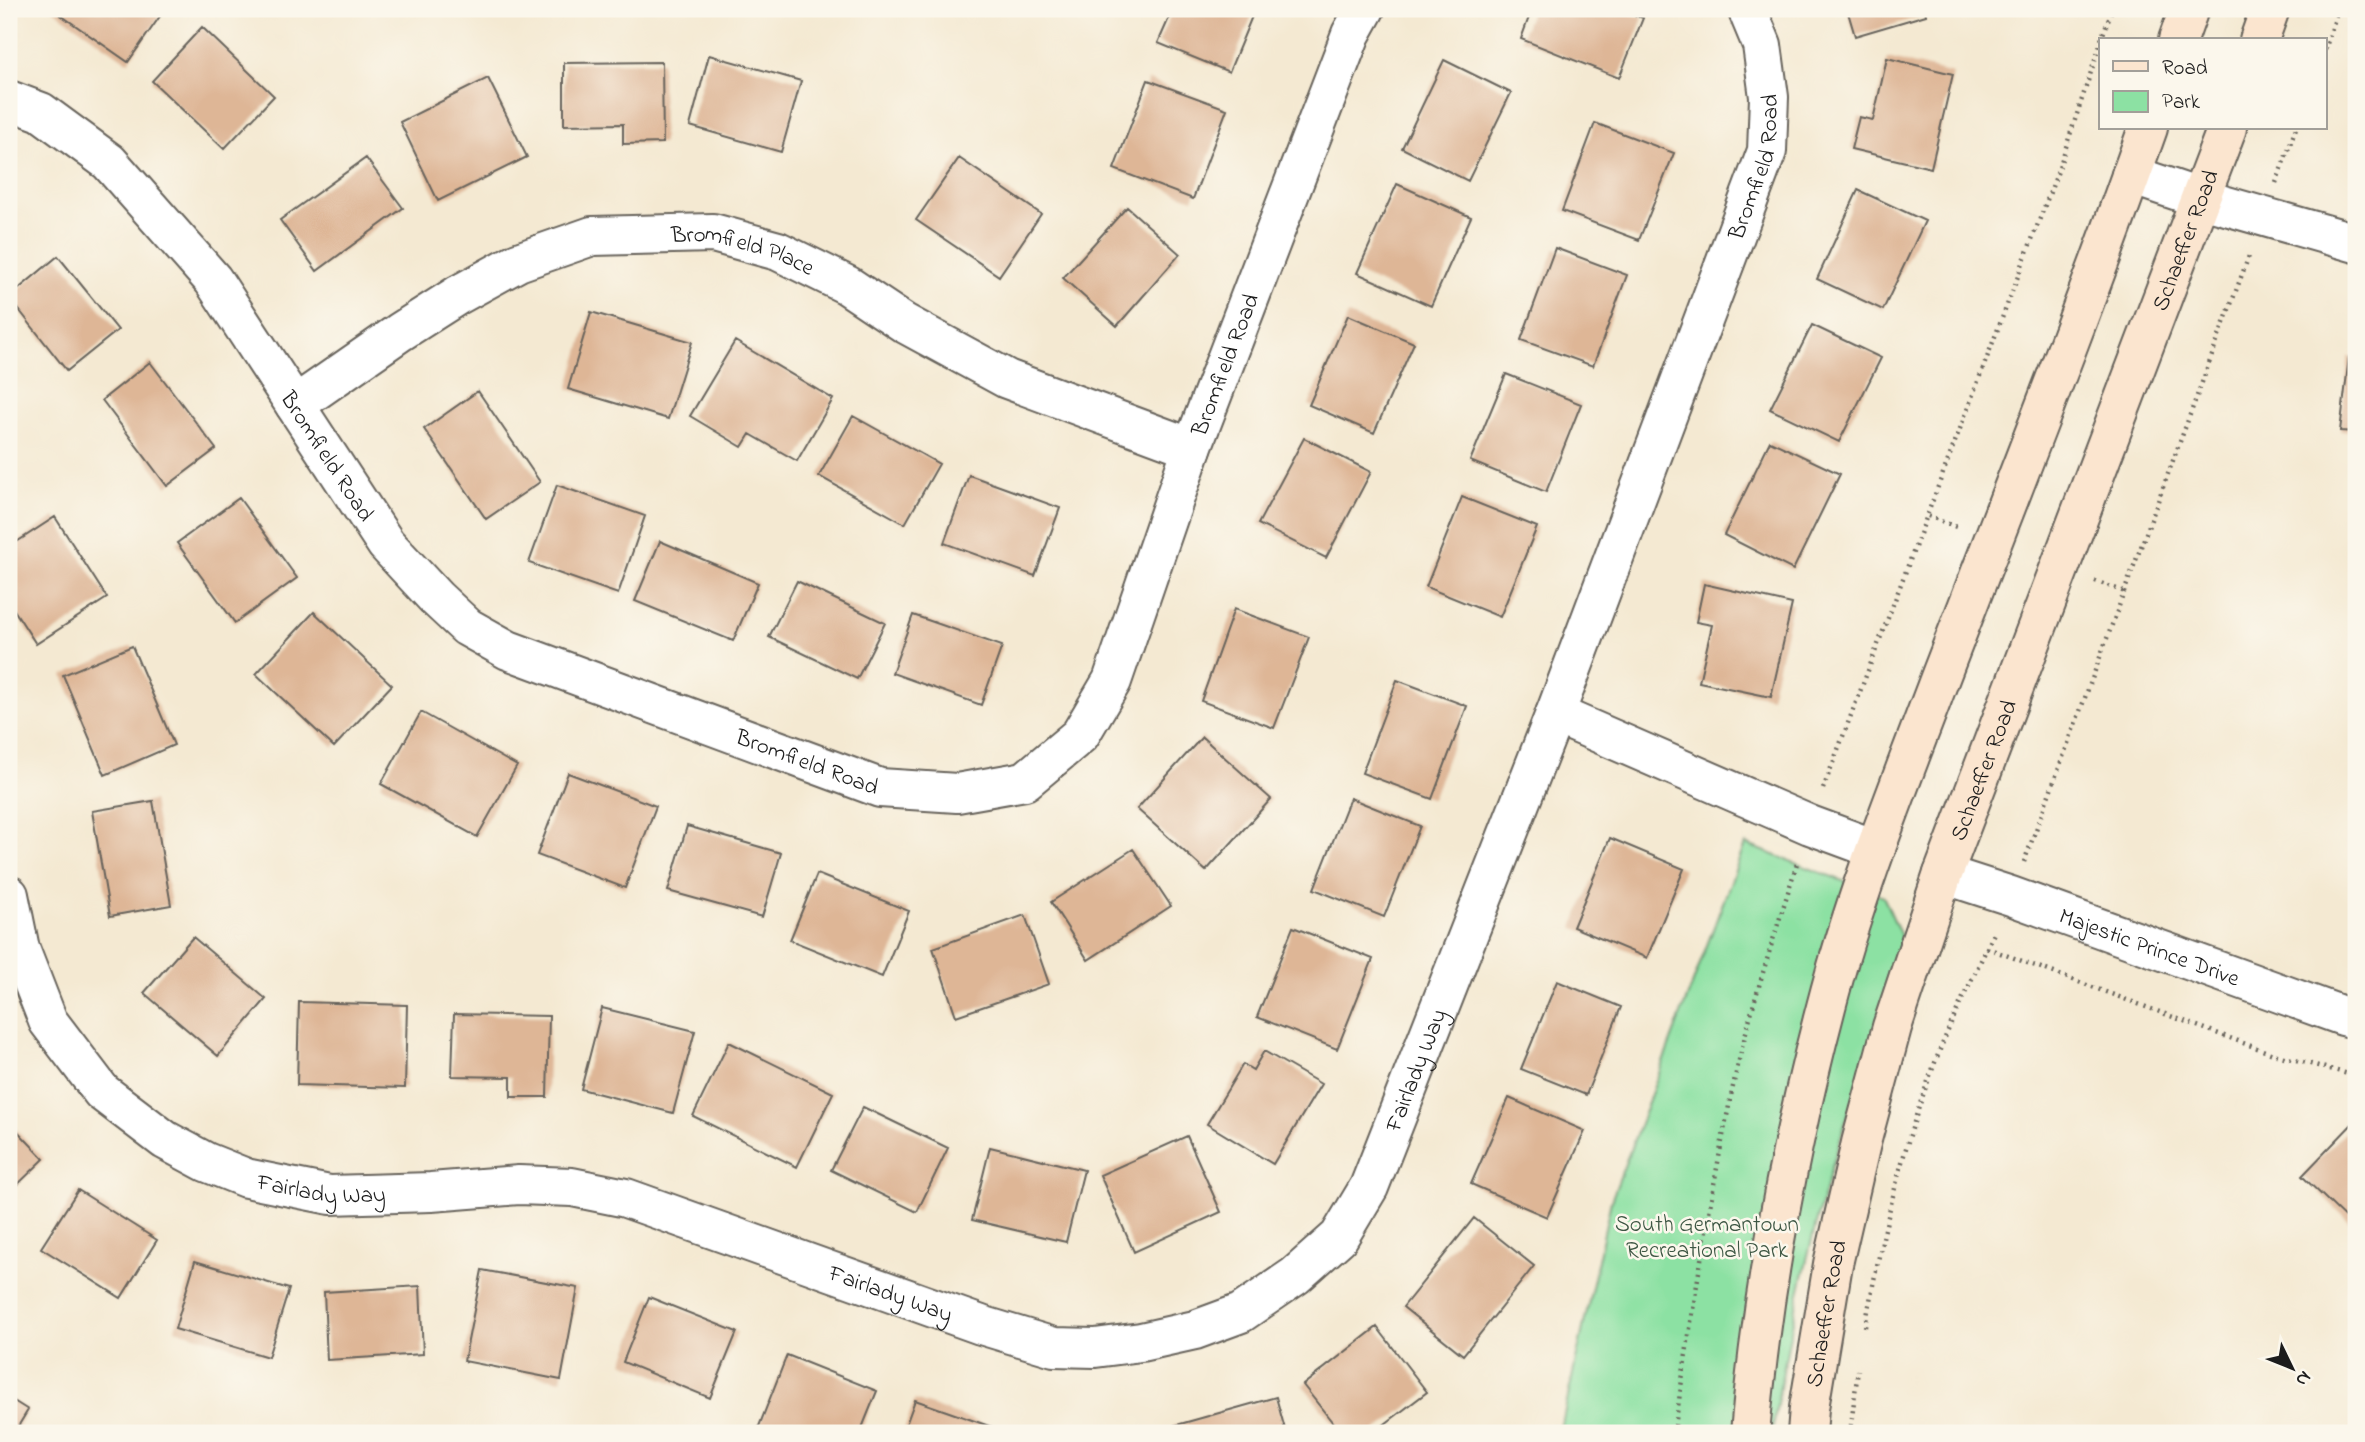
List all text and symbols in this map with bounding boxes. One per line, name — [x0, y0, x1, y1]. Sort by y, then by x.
legend — [2099, 38, 2326, 130]
text: Road — [2162, 54, 2208, 84]
text: Park — [2162, 88, 2201, 118]
street label: Bromfield Road — [1721, 93, 1788, 246]
street label: Schaeffer Road — [2145, 166, 2229, 316]
street label: Bromfield Place — [670, 218, 820, 286]
street label: Bromfield Road — [1184, 289, 1269, 442]
street label: Bromfield Road — [271, 384, 381, 529]
street label: Schaeffer Road — [1943, 695, 2027, 846]
street label: Bromfield Road — [730, 722, 883, 805]
street label: Majestic Prince Drive — [2054, 901, 2244, 997]
street label: Fairlady Way — [1378, 1005, 1458, 1138]
street label: Fairlady Way — [253, 1166, 386, 1216]
park label: South Germantown Recreational Park — [1615, 1209, 1799, 1268]
street label: Schaeffer Road — [1799, 1237, 1857, 1390]
street label: Fairlady Way — [823, 1257, 957, 1334]
north arrow — [2256, 1334, 2326, 1404]
text: N — [2288, 1364, 2317, 1392]

